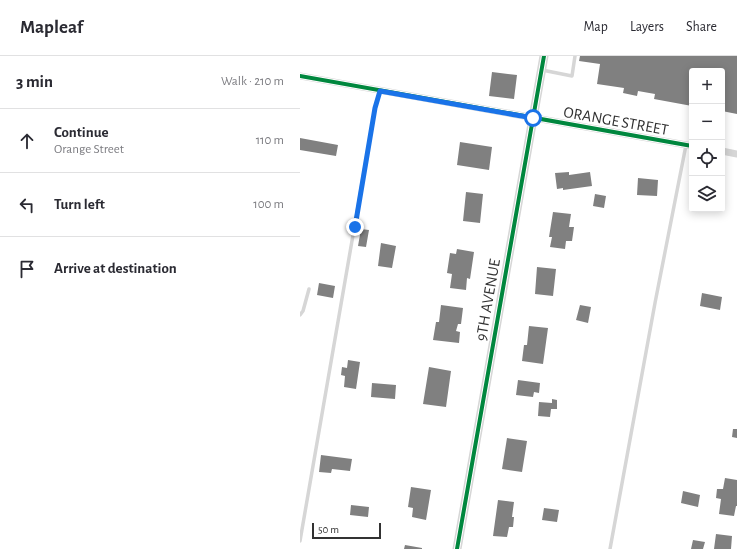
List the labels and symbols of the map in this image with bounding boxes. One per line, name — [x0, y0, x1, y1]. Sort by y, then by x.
street label: ORANGE STREET — [562, 104, 670, 138]
route start — [524, 109, 542, 127]
route end — [346, 218, 364, 236]
street label: 9TH AVENUE — [473, 257, 503, 342]
scale bar — [312, 521, 381, 540]

